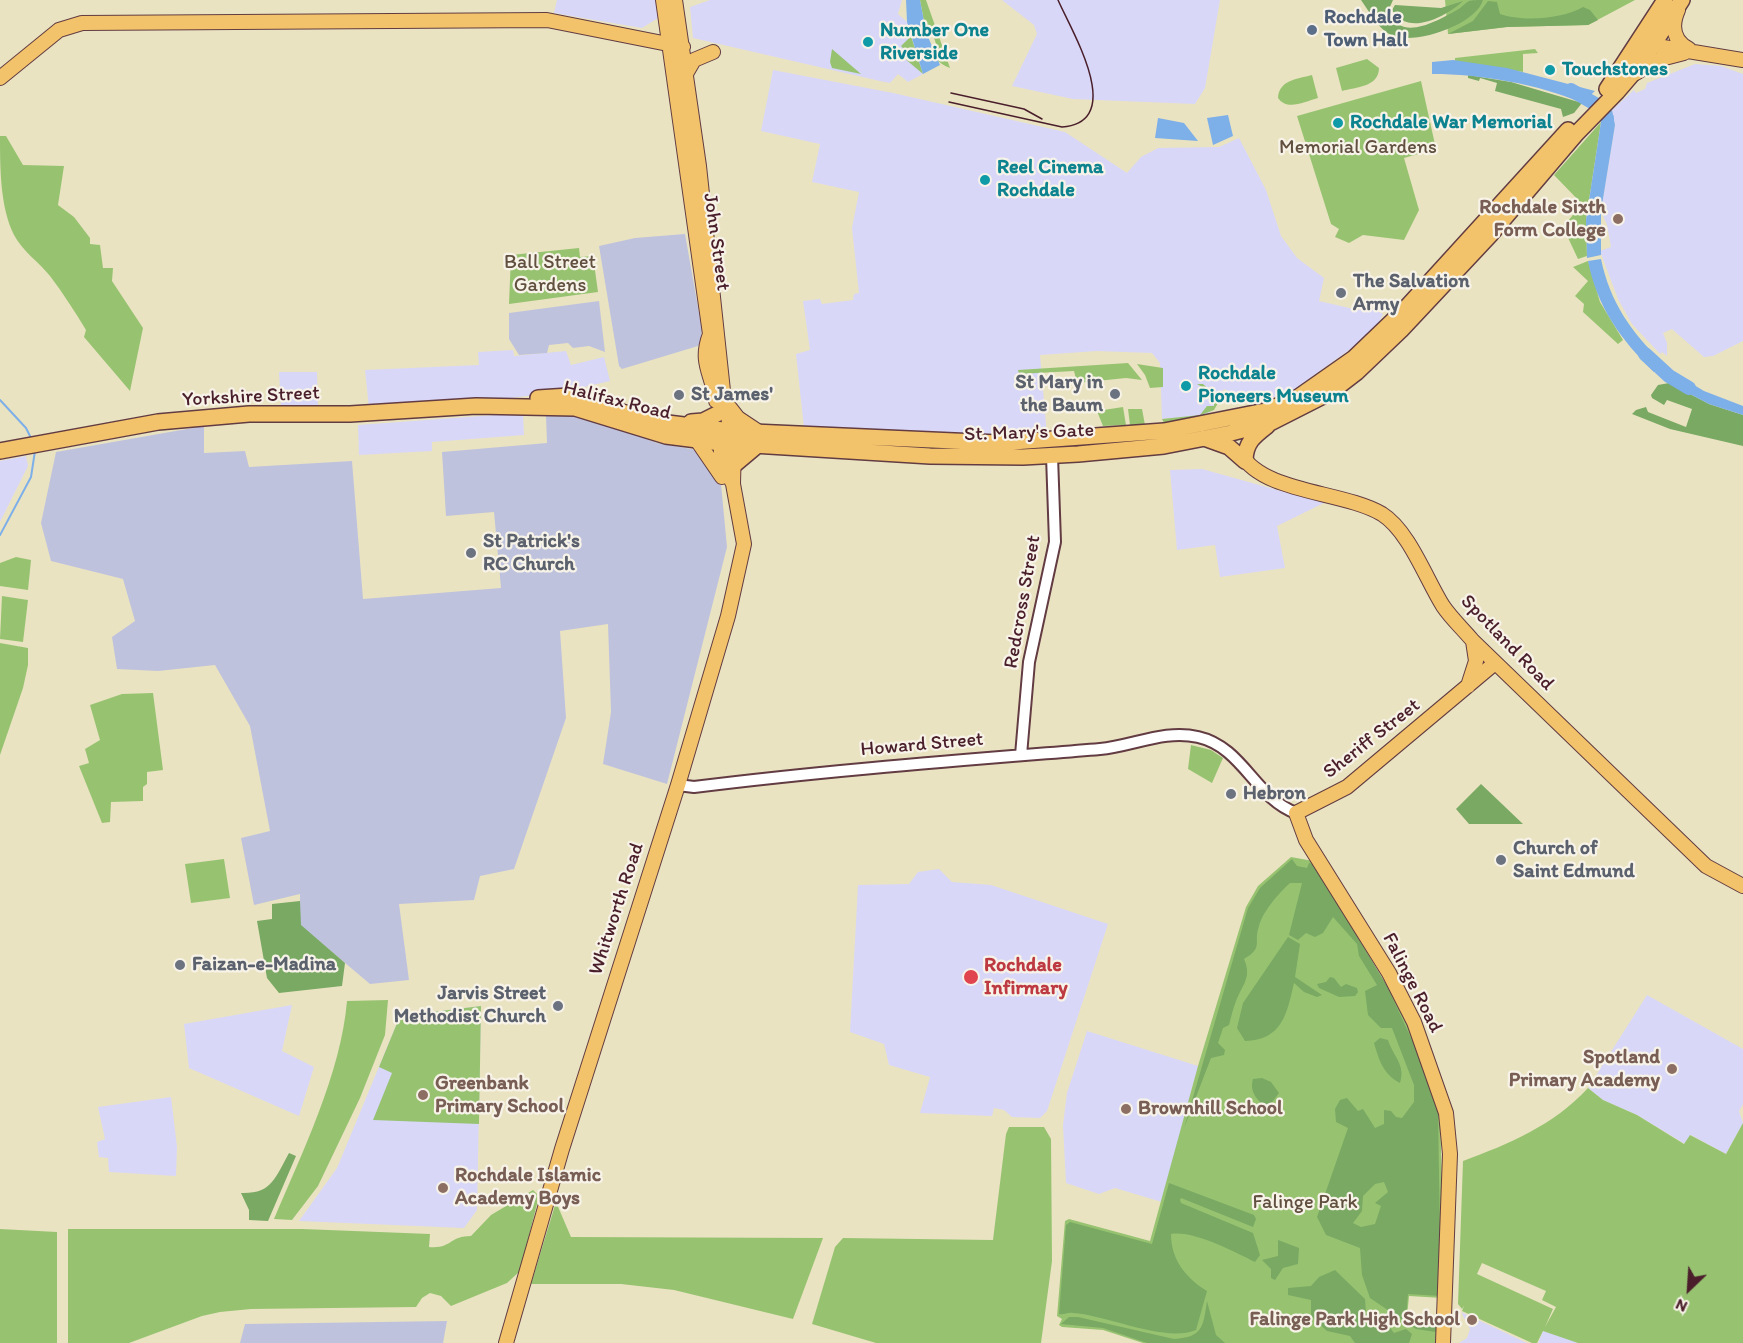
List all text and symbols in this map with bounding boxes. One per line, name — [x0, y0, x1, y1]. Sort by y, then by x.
place label: Rochdale Town Hall — [1324, 6, 1408, 53]
place label: Number One Riverside — [880, 19, 989, 66]
marker: Rochdale Town Hall — [1305, 23, 1319, 37]
marker: Number One Riverside — [861, 35, 875, 49]
place label: Touchstones — [1562, 58, 1668, 82]
marker: Touchstones — [1543, 63, 1557, 77]
place label: Rochdale War Memorial — [1350, 111, 1552, 135]
marker: Rochdale War Memorial — [1331, 116, 1345, 130]
park label: Memorial Gardens — [1279, 136, 1437, 160]
place label: Reel Cinema Rochdale — [997, 156, 1103, 203]
marker: Reel Cinema Rochdale — [978, 173, 992, 187]
street label: John Street — [697, 192, 735, 292]
place label: Rochdale Sixth Form College — [1479, 196, 1606, 243]
marker: Rochdale Sixth Form College — [1611, 212, 1625, 226]
park label: Ball Street Gardens — [504, 251, 596, 298]
place label: The Salvation Army — [1353, 270, 1470, 317]
marker: The Salvation Army — [1334, 286, 1348, 300]
place label: Rochdale Pioneers Museum — [1198, 362, 1349, 409]
place label: St Mary in the Baum — [1015, 371, 1103, 418]
street label: Halifax Road — [561, 376, 673, 426]
marker: Rochdale Pioneers Museum — [1179, 379, 1193, 393]
street label: Yorkshire Street — [182, 381, 320, 413]
place label: St James' — [691, 383, 773, 407]
marker: St Mary in the Baum — [1108, 387, 1122, 401]
marker: St James' — [672, 388, 686, 402]
street label: St. Mary's Gate — [964, 419, 1094, 447]
place label: St Patrick's RC Church — [483, 530, 580, 577]
street label: Redcross Street — [999, 533, 1047, 671]
marker: St Patrick's RC Church — [464, 546, 478, 560]
street label: Spotland Road — [1455, 590, 1559, 696]
street label: Sheriff Street — [1319, 694, 1425, 784]
street label: Howard Street — [860, 728, 984, 762]
place label: Hebron — [1243, 782, 1306, 806]
marker: Hebron — [1224, 787, 1238, 801]
place label: Church of Saint Edmund — [1513, 837, 1635, 884]
street label: Whitworth Road — [584, 840, 650, 978]
marker: Church of Saint Edmund — [1494, 853, 1508, 867]
street label: Falinge Road — [1377, 929, 1447, 1037]
place label: Faizan-e-Madina — [192, 953, 336, 977]
place label: Rochdale Infirmary — [984, 954, 1068, 1001]
marker: Faizan-e-Madina — [173, 958, 187, 972]
marker: Rochdale Infirmary — [962, 968, 980, 986]
place label: Jarvis Street Methodist Church — [394, 982, 546, 1029]
marker: Jarvis Street Methodist Church — [551, 999, 565, 1013]
place label: Spotland Primary Academy — [1509, 1046, 1660, 1093]
marker: Spotland Primary Academy — [1665, 1062, 1679, 1076]
place label: Greenbank Primary School — [435, 1072, 564, 1119]
marker: Greenbank Primary School — [416, 1088, 430, 1102]
place label: Brownhill School — [1138, 1097, 1283, 1121]
marker: Brownhill School — [1119, 1102, 1133, 1116]
place label: Rochdale Islamic Academy Boys — [455, 1164, 601, 1211]
marker: Rochdale Islamic Academy Boys — [436, 1181, 450, 1195]
park label: Falinge Park — [1252, 1191, 1358, 1215]
north arrow — [1659, 1259, 1719, 1319]
text: N — [1672, 1295, 1690, 1317]
place label: Falinge Park High School — [1249, 1308, 1460, 1332]
marker: Falinge Park High School — [1465, 1313, 1479, 1327]

